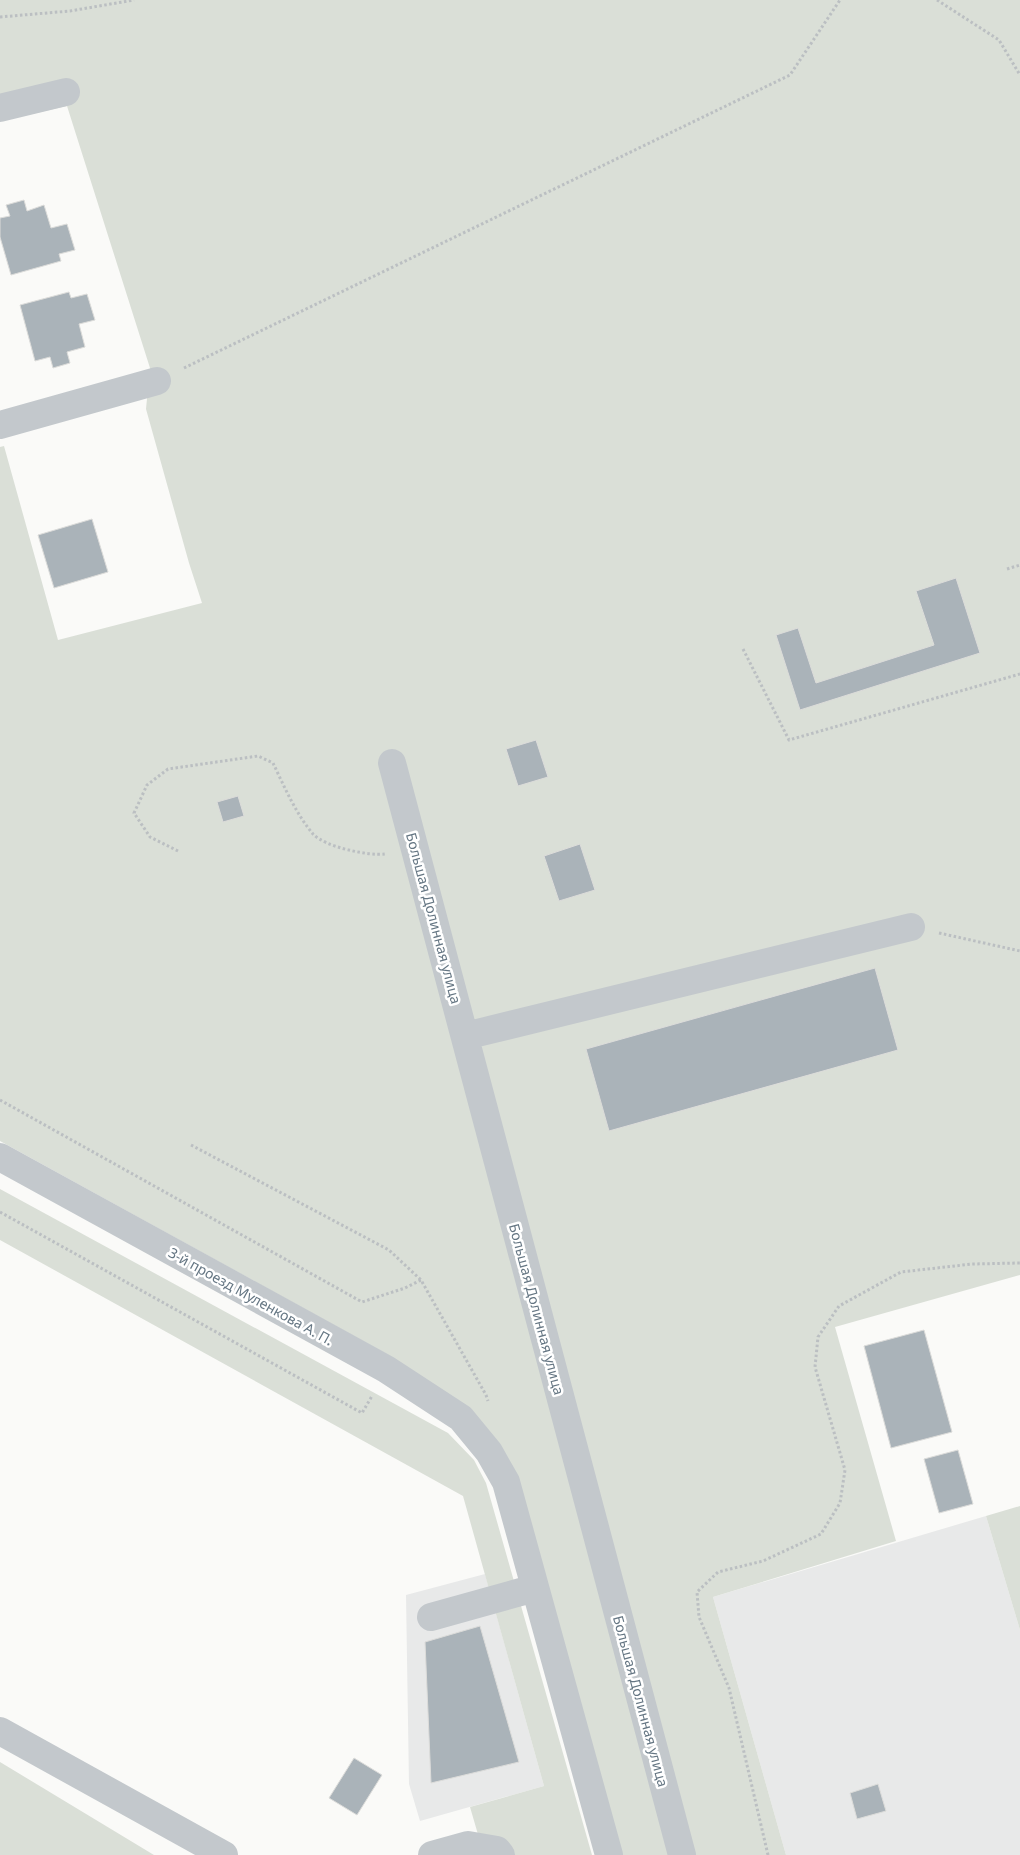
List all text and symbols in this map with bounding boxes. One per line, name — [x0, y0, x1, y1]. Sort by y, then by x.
street label: Большая Долинная улица — [402, 830, 466, 1006]
street label: Большая Долинная улица — [505, 1221, 569, 1397]
street label: 3-й проезд Муленкова А. П. — [165, 1243, 337, 1349]
street label: Большая Долинная улица — [609, 1613, 673, 1789]

